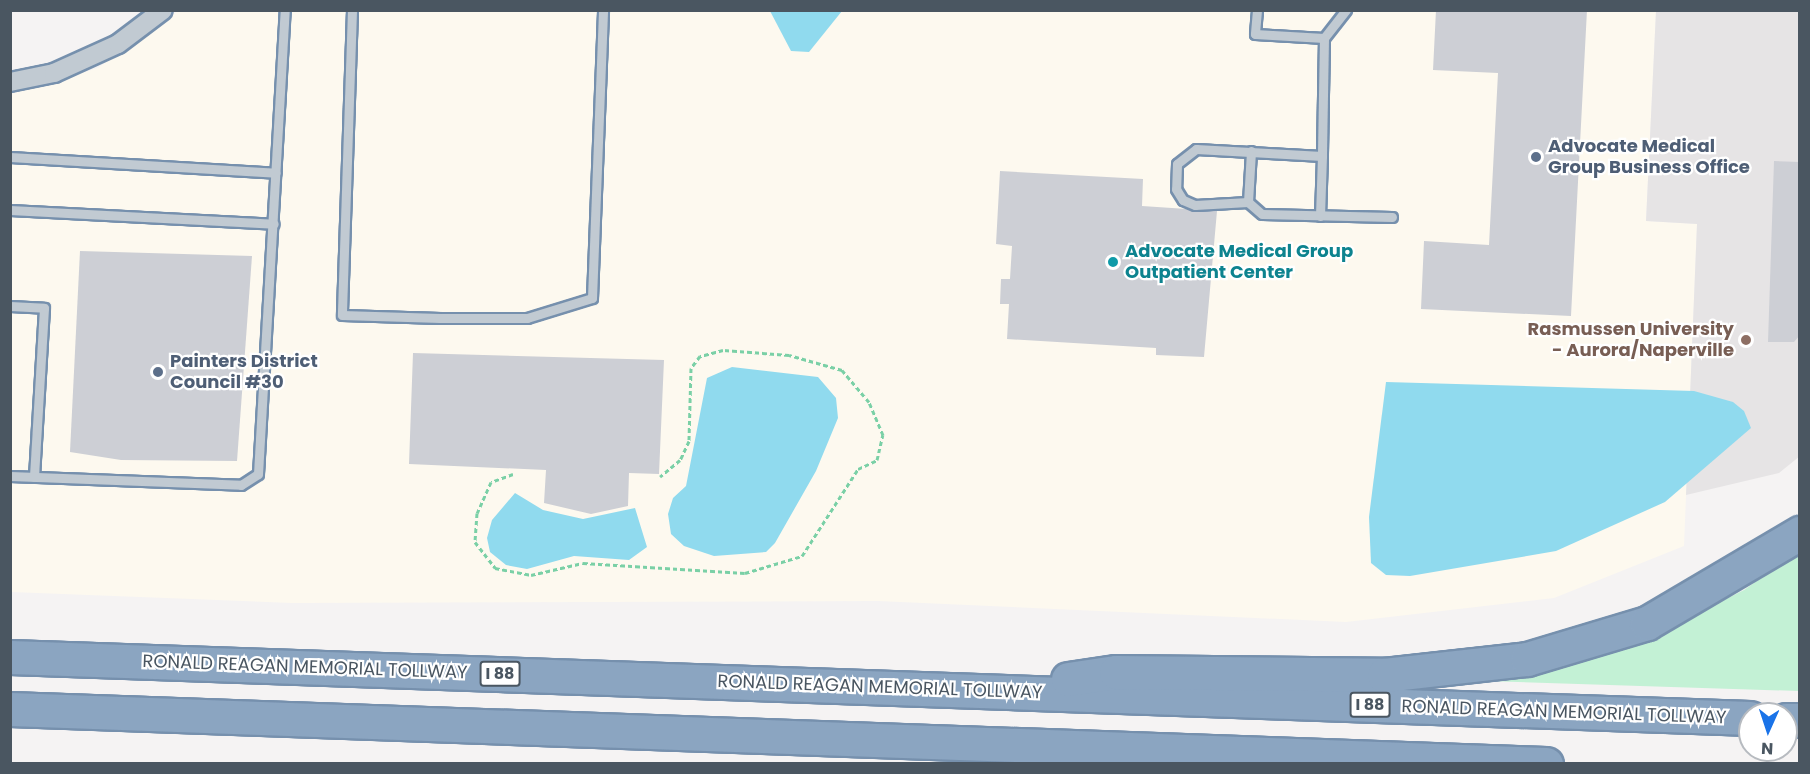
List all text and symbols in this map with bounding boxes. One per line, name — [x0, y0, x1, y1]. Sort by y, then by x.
place label: Advocate Medical Group Business Office — [1548, 136, 1750, 178]
marker: Advocate Medical Group Business Office — [1529, 150, 1543, 164]
place label: Advocate Medical Group Outpatient Center — [1125, 241, 1353, 284]
marker: Advocate Medical Group Outpatient Center — [1106, 255, 1120, 269]
place label: Rasmussen University - Aurora/Naperville — [1527, 319, 1734, 362]
marker: Rasmussen University - Aurora/Naperville — [1739, 333, 1753, 347]
place label: Painters District Council #30 — [170, 351, 318, 394]
marker: Painters District Council #30 — [151, 365, 165, 379]
street label: RONALD REAGAN MEMORIAL TOLLWAY — [142, 651, 468, 683]
road number: I 88 — [479, 661, 521, 687]
street label: RONALD REAGAN MEMORIAL TOLLWAY — [717, 671, 1043, 703]
road number: I 88 — [1349, 692, 1391, 718]
street label: RONALD REAGAN MEMORIAL TOLLWAY — [1401, 696, 1727, 728]
north arrow — [1738, 702, 1798, 762]
text: N — [1761, 737, 1774, 760]

